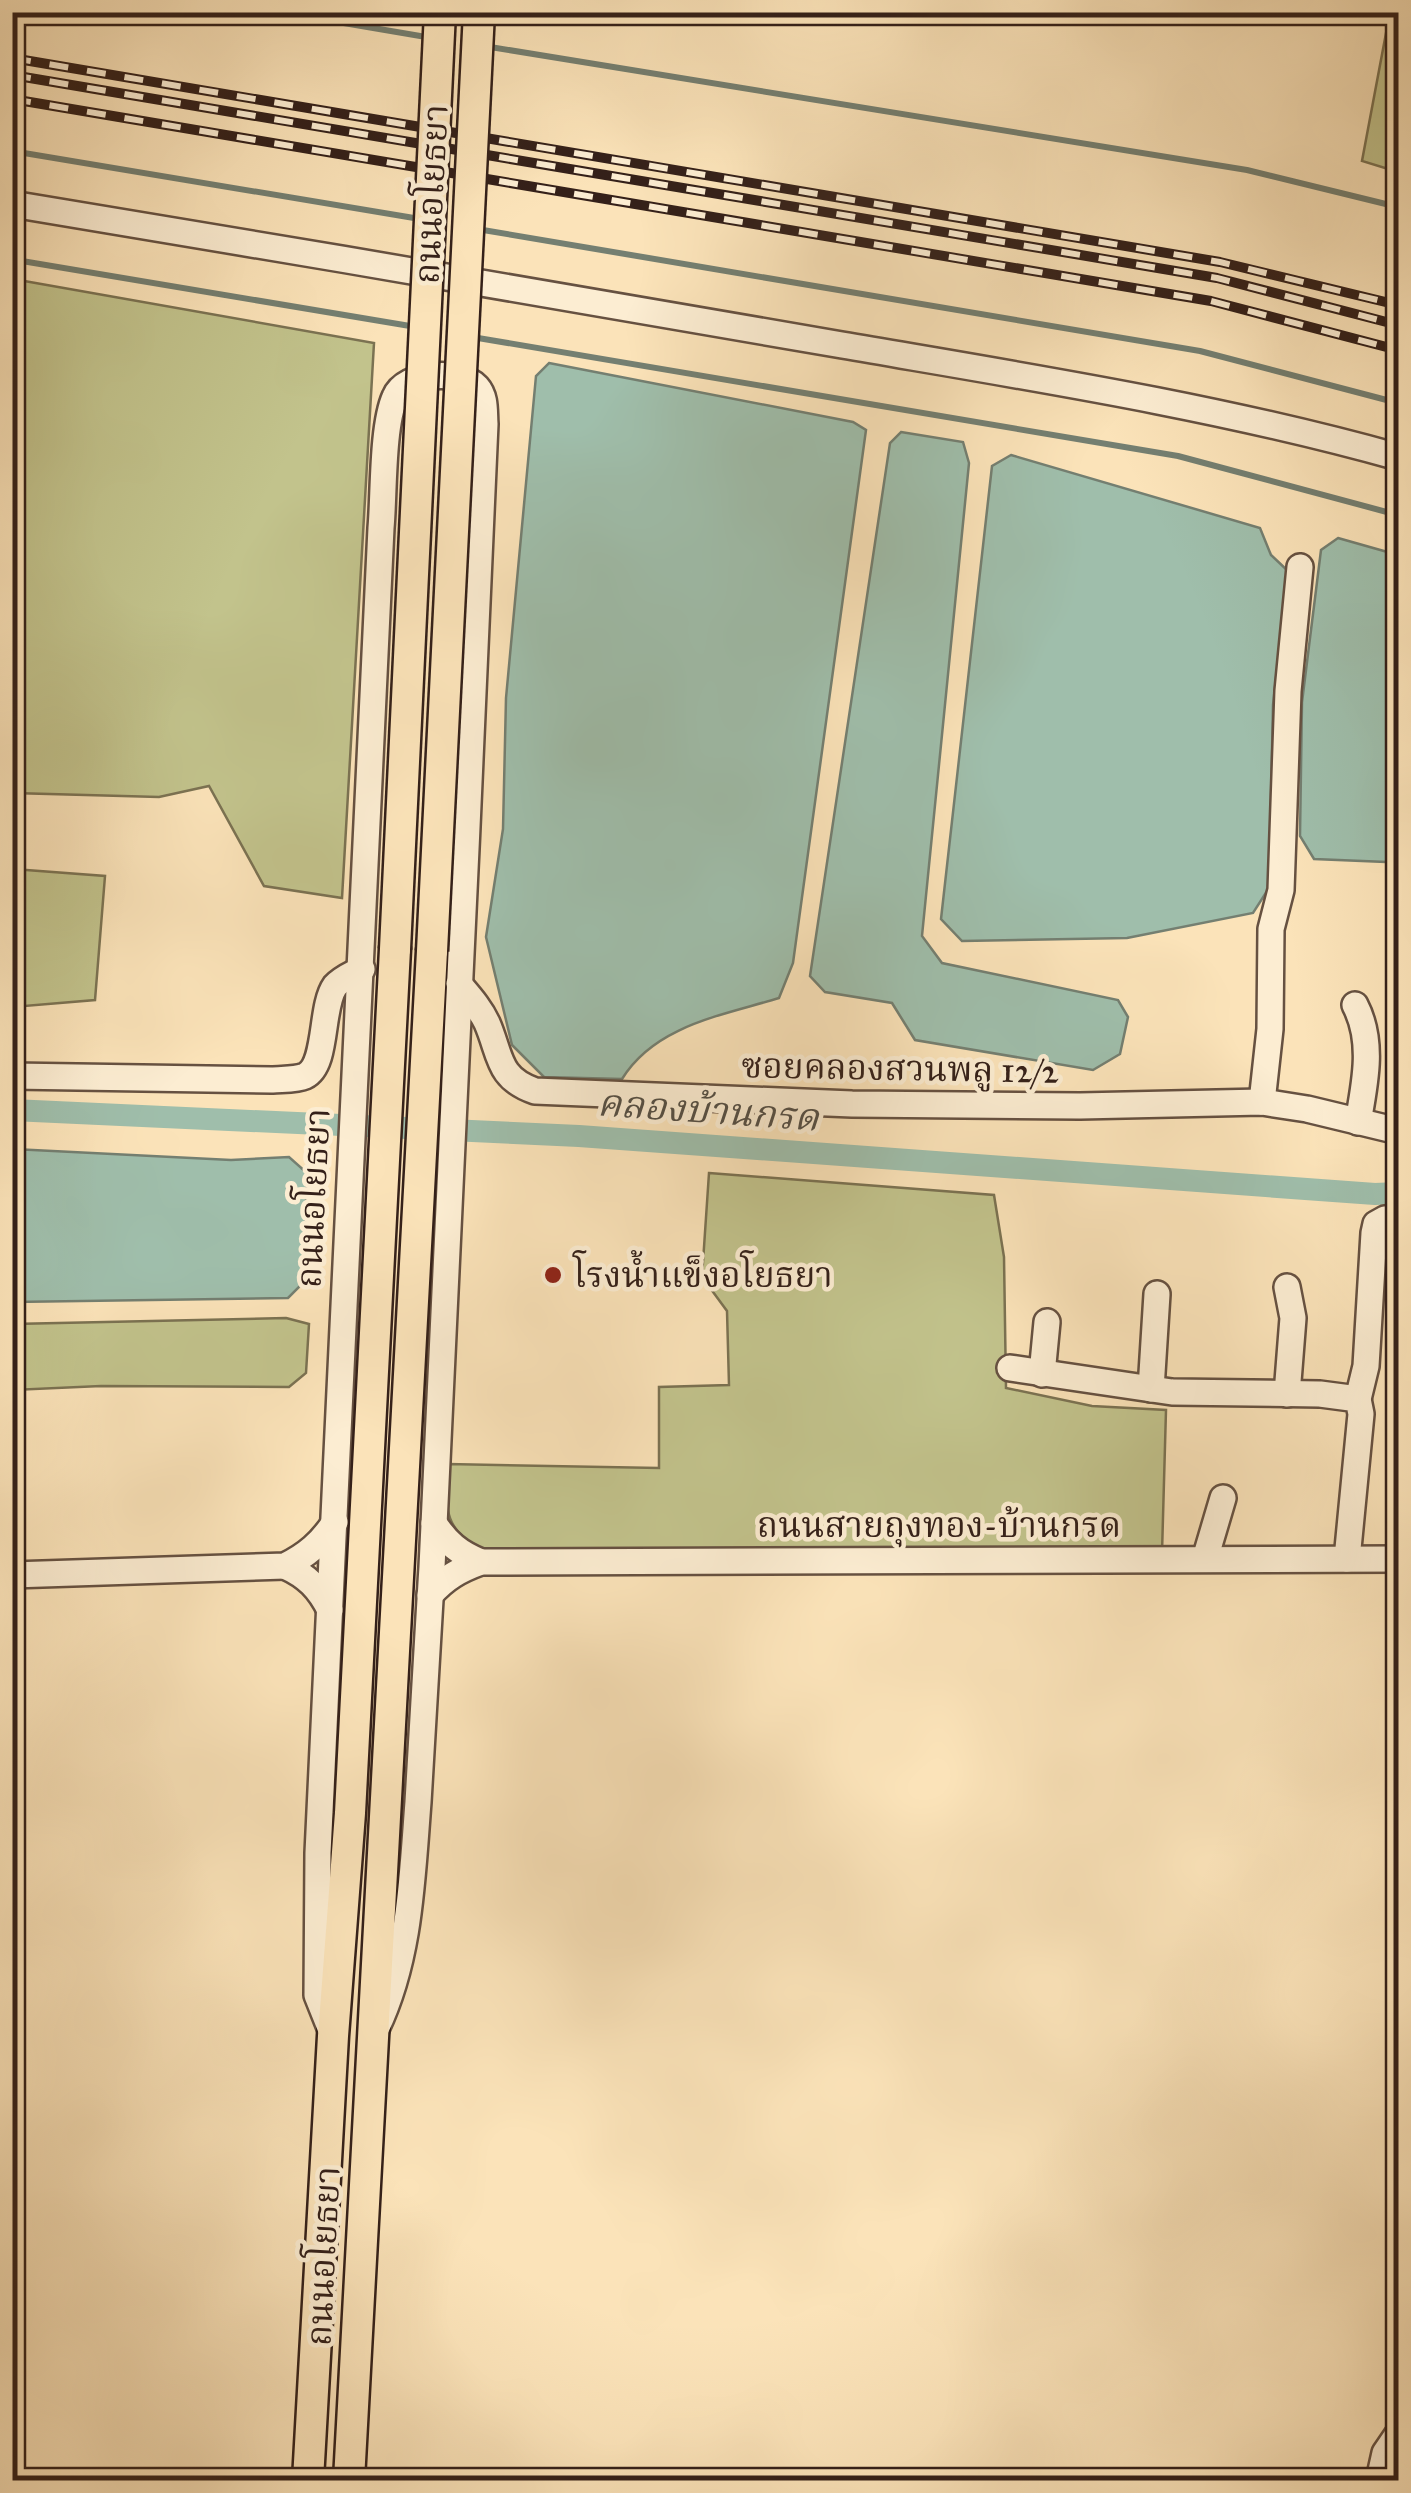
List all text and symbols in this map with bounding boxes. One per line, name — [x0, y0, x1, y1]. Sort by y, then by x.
street label: ถนนอโยธยา — [401, 103, 458, 285]
street label: ซอยคลองสวนพลู 12/2 — [741, 1044, 1060, 1094]
water label: คลองบ้านกรด — [596, 1079, 822, 1141]
street label: ถนนอโยธยา — [283, 1107, 340, 1289]
place label: โรงน้ำแข็งอโยธยา — [572, 1250, 833, 1297]
marker: โรงน้ำแข็งอโยธยา — [542, 1264, 564, 1286]
street label: ถนนสายถุงทอง-บ้านกรด — [757, 1504, 1121, 1548]
street label: ถนนอโยธยา — [293, 2165, 350, 2347]

